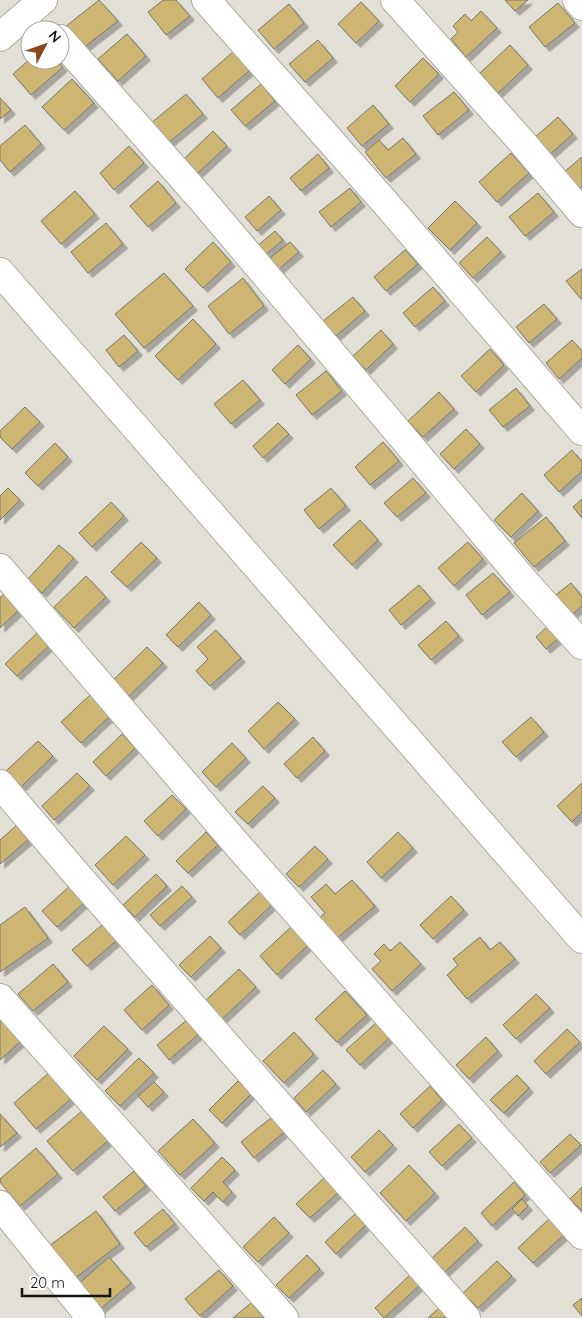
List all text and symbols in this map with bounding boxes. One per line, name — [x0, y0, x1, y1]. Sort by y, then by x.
north arrow — [20, 20, 70, 70]
text: N — [45, 27, 65, 46]
scale bar — [22, 1266, 110, 1298]
text: 20 m — [30, 1273, 65, 1292]

